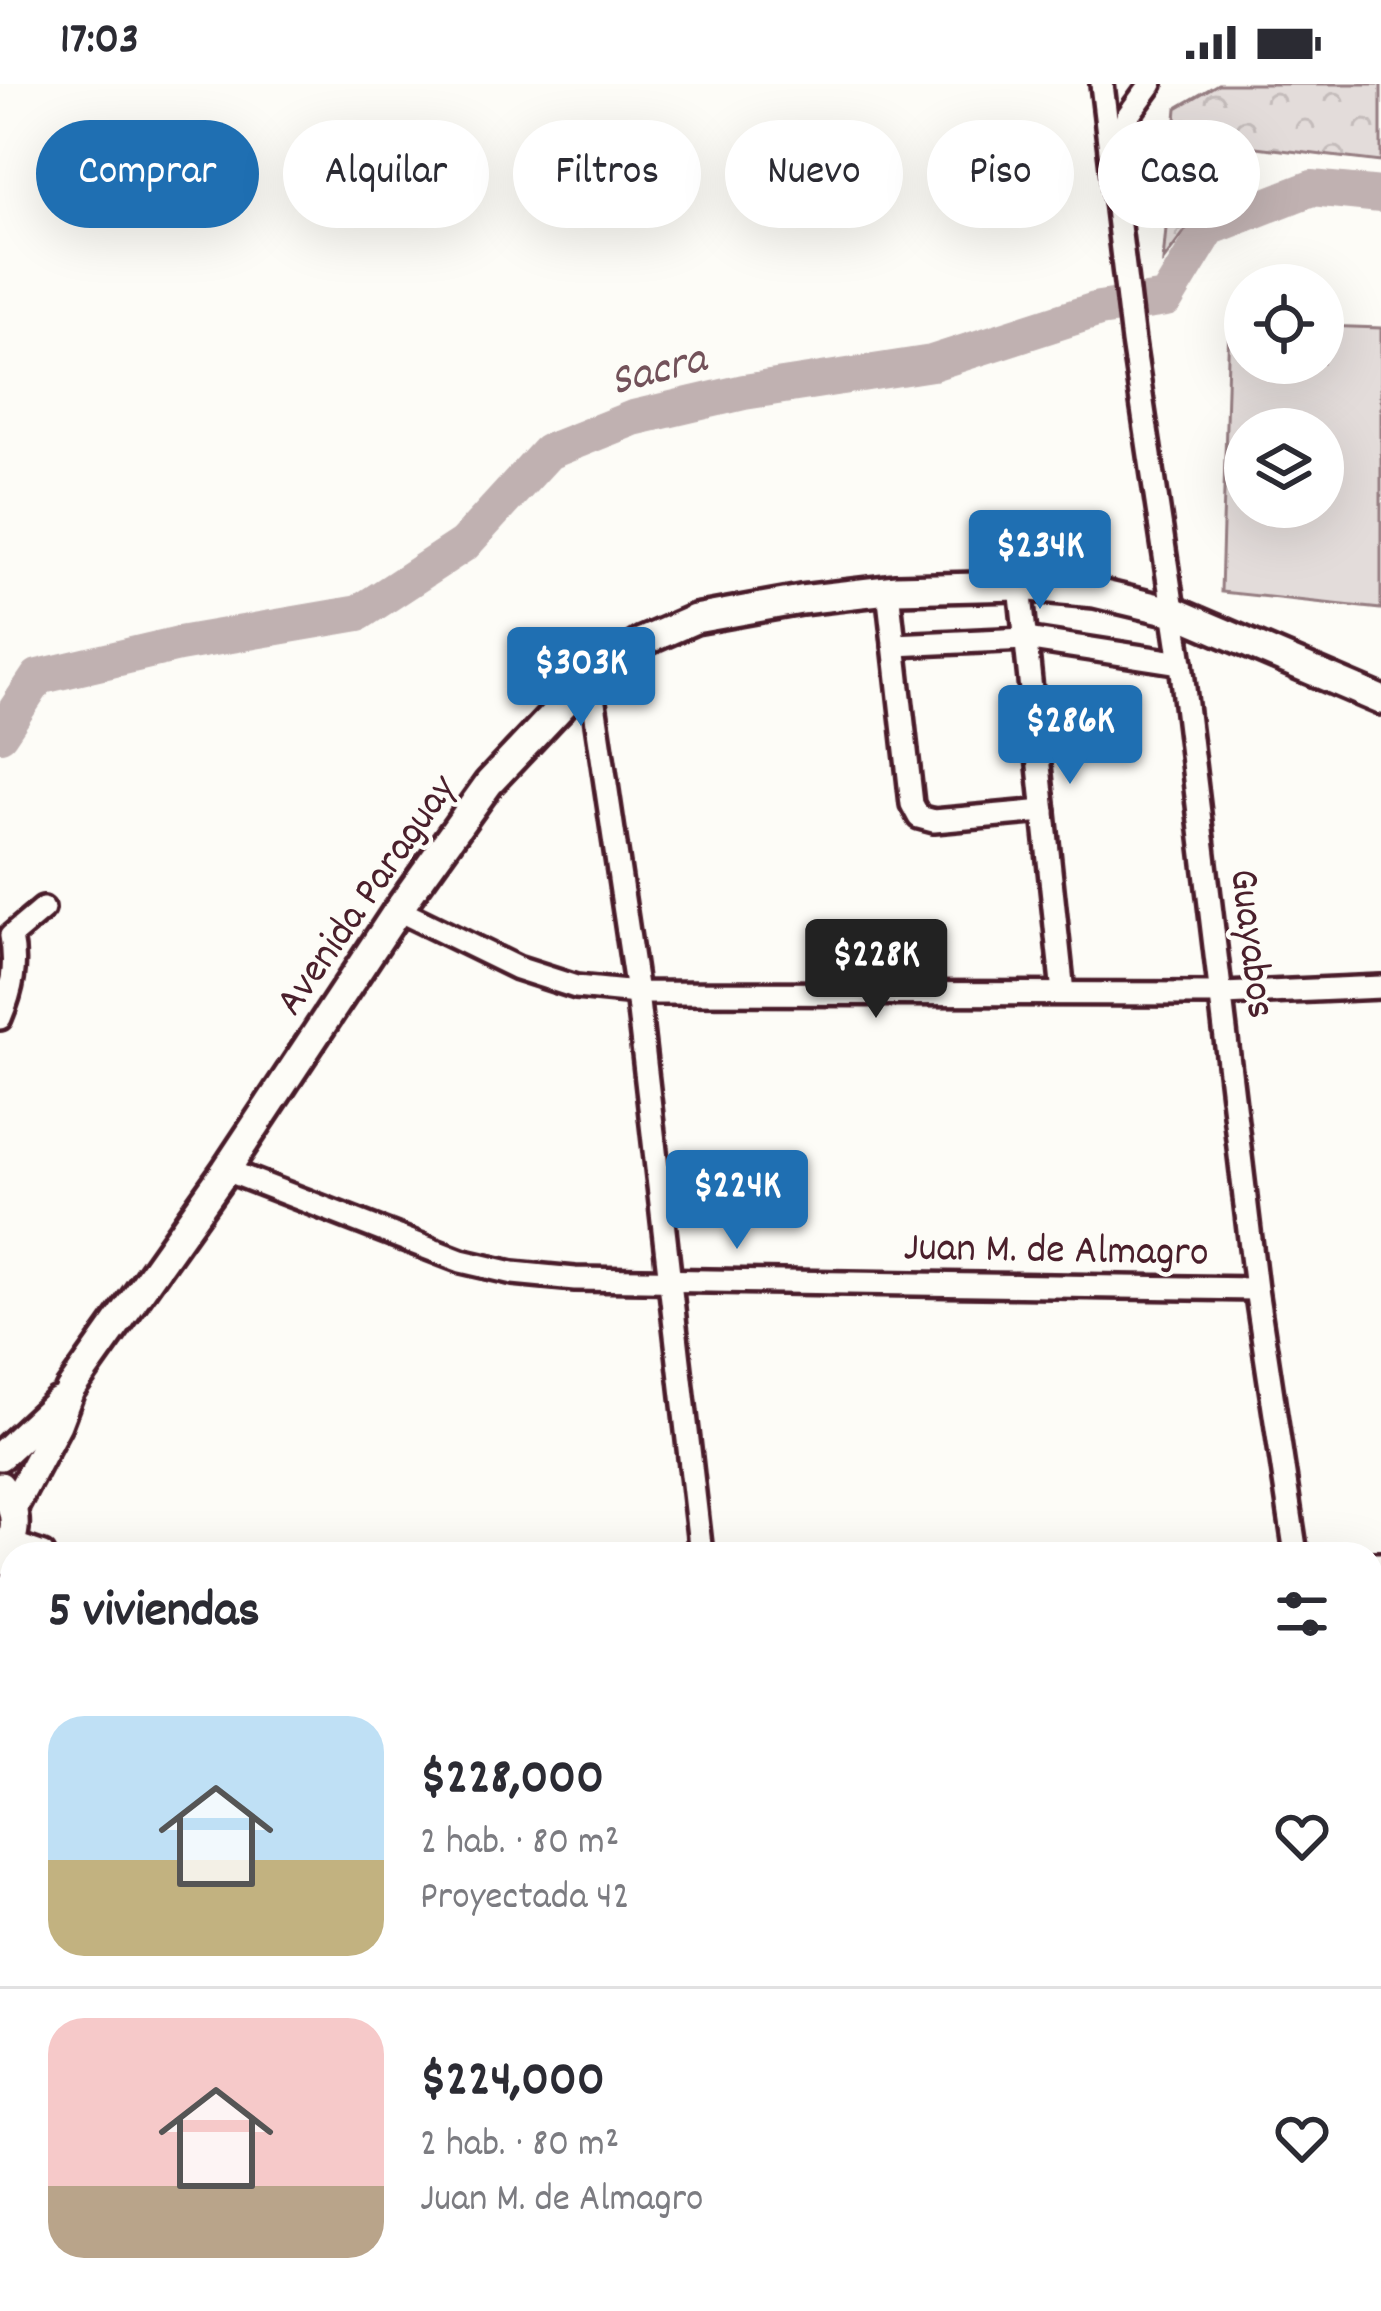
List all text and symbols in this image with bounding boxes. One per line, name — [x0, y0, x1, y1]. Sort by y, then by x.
text: 17:03 — [60, 10, 139, 74]
chip: Comprar — [36, 120, 259, 228]
chip: Alquilar — [283, 120, 489, 228]
chip: Filtros — [513, 120, 701, 228]
chip: Nuevo — [725, 120, 903, 228]
chip: Piso — [927, 120, 1074, 228]
chip: Casa — [1098, 120, 1260, 228]
map controls — [1224, 264, 1344, 528]
button: locate — [1224, 264, 1344, 384]
water label: Sacra — [604, 329, 716, 416]
button: layers — [1224, 408, 1344, 528]
pin: $234K — [956, 510, 1124, 612]
text: $234K — [996, 521, 1084, 576]
pin: $303K — [497, 627, 665, 729]
text: $303K — [534, 638, 628, 693]
pin: $286K — [986, 685, 1154, 787]
text: $286K — [1025, 696, 1115, 751]
street label: Avenida Paraguay — [263, 763, 475, 1030]
street label: Guayabos — [1210, 866, 1288, 1022]
pin: $228K — [792, 919, 960, 1021]
text: $228K — [832, 930, 920, 985]
pin: $224K — [653, 1150, 821, 1252]
text: $224K — [693, 1161, 781, 1216]
street label: Juan M. de Almagro — [903, 1220, 1209, 1286]
text: 5 viviendas — [48, 1578, 260, 1650]
icon: filters — [1269, 1581, 1335, 1647]
text: $228,000 — [420, 1745, 604, 1817]
icon: home — [144, 1764, 288, 1908]
icon: heart — [1269, 1803, 1335, 1869]
text: 2 hab. · 80 m² — [420, 1817, 619, 1872]
text: Proyectada 42 — [420, 1872, 630, 1927]
text: $224,000 — [420, 2047, 605, 2119]
icon: home — [144, 2066, 288, 2210]
icon: heart — [1269, 2105, 1335, 2171]
text: 2 hab. · 80 m² — [420, 2119, 619, 2174]
text: Juan M. de Almagro — [420, 2174, 703, 2229]

